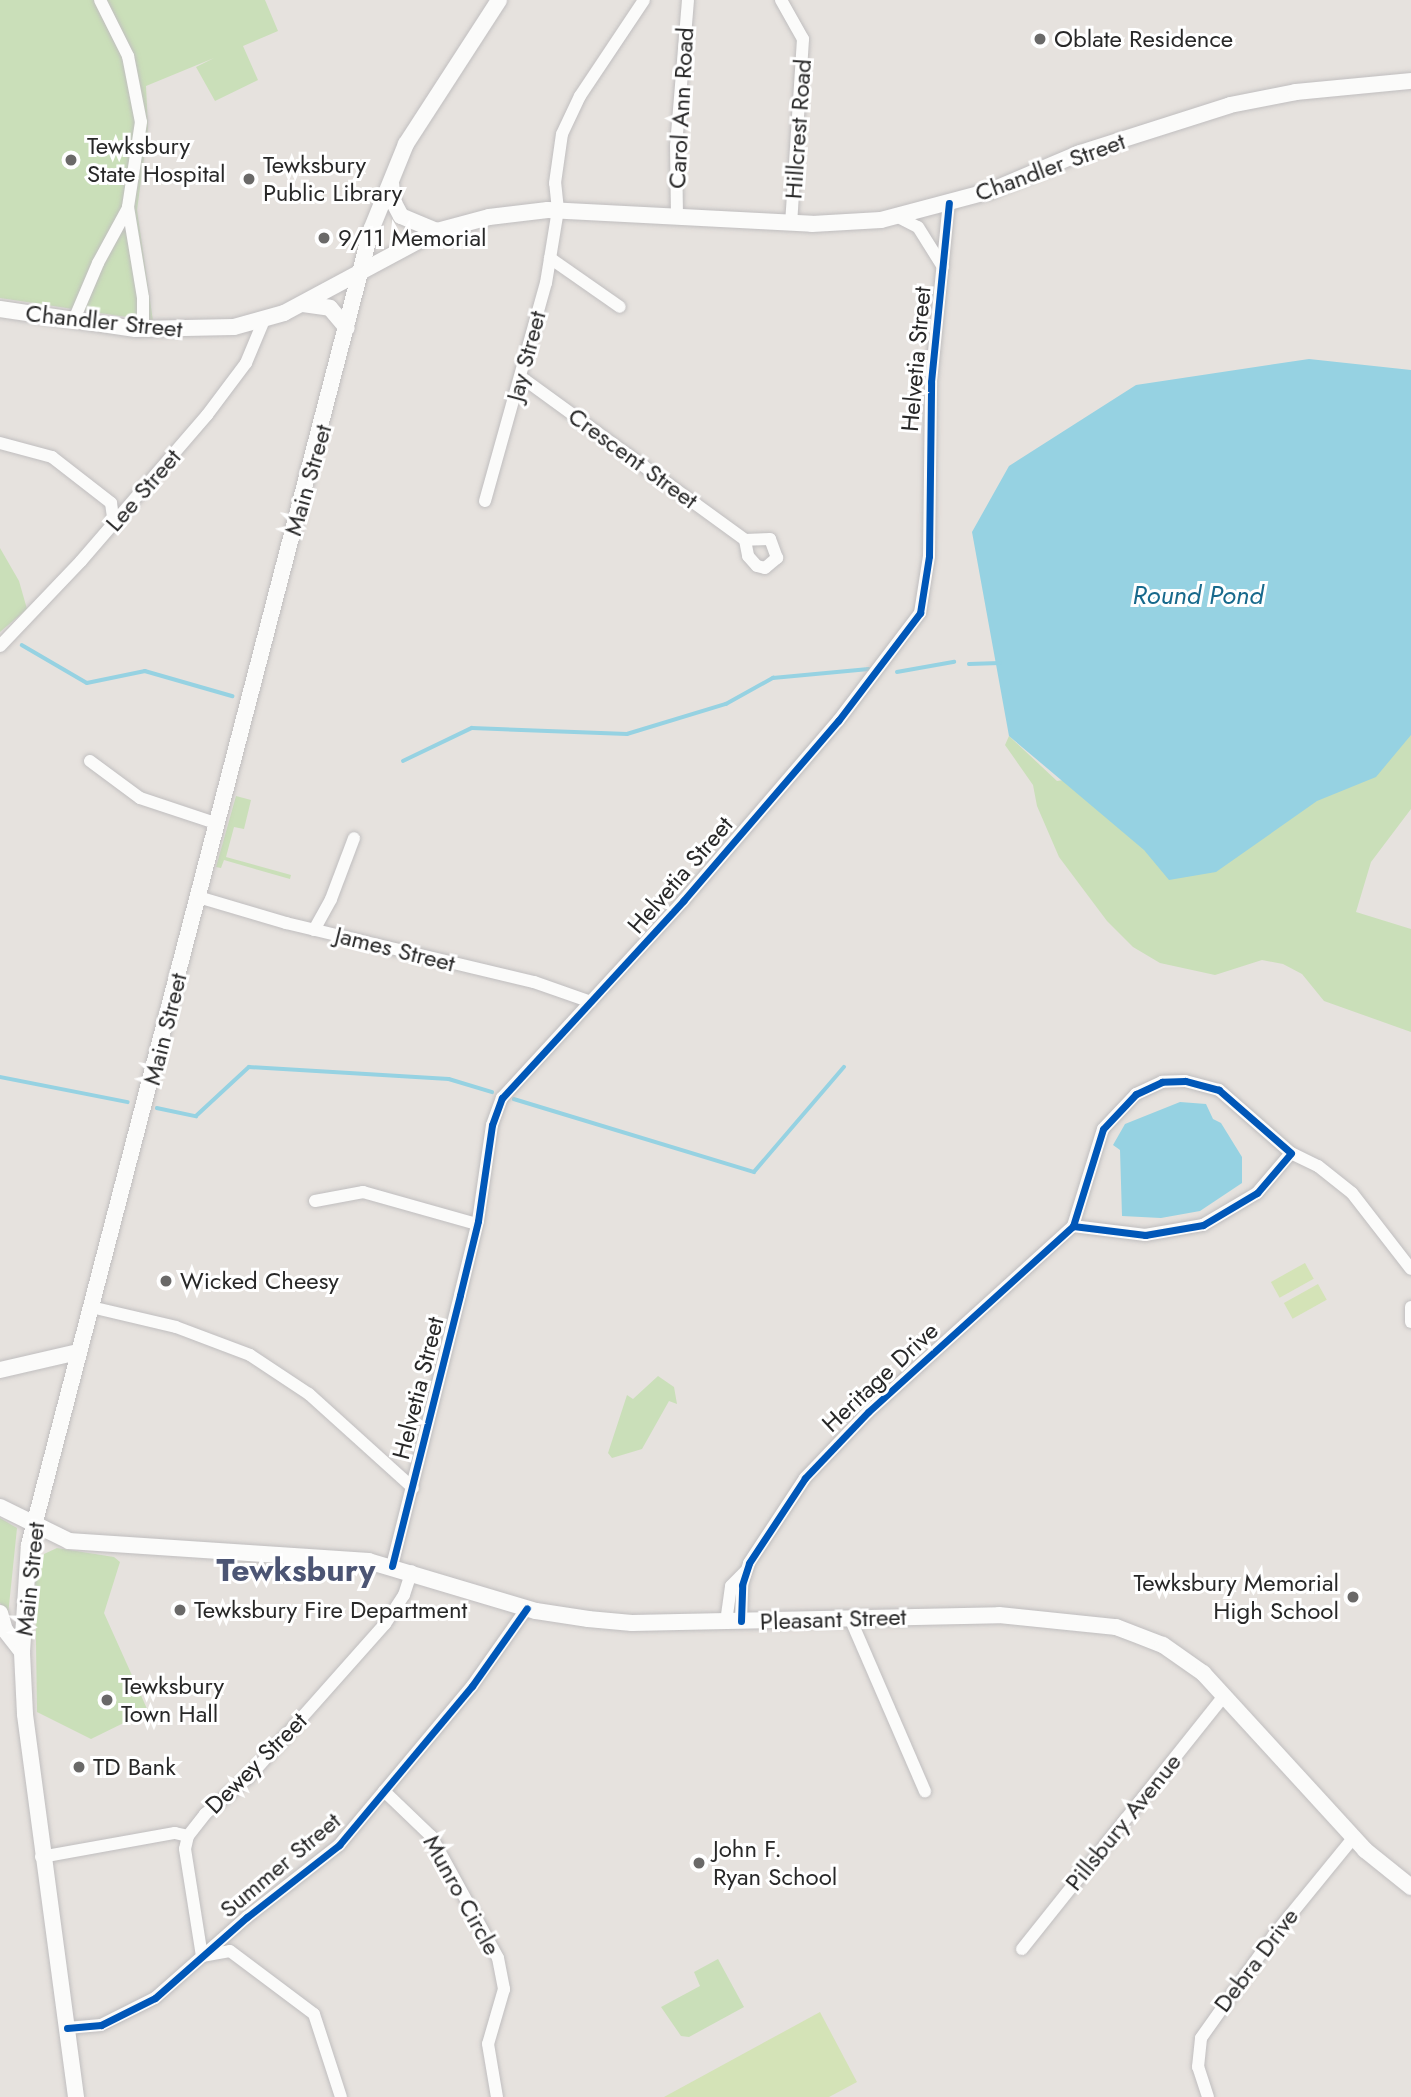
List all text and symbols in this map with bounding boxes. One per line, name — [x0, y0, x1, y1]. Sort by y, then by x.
place label: Oblate Residence — [1054, 25, 1233, 53]
street label: Carol Ann Road — [662, 27, 700, 189]
marker: Oblate Residence — [1032, 31, 1048, 47]
street label: Hillcrest Road — [779, 58, 817, 200]
street label: Chandler Street — [971, 127, 1129, 207]
place label: Tewksbury State Hospital — [87, 132, 225, 188]
marker: Tewksbury State Hospital — [61, 150, 81, 170]
place label: Tewksbury Public Library — [263, 151, 402, 207]
marker: Tewksbury Public Library — [241, 171, 257, 187]
place label: 9/11 Memorial — [338, 224, 486, 252]
marker: 9/11 Memorial — [316, 230, 332, 246]
street label: Helvetia Street — [895, 285, 937, 433]
street label: Chandler Street — [24, 298, 184, 344]
street label: Jay Street — [500, 308, 552, 404]
street label: Crescent Street — [563, 401, 703, 515]
street label: Main Street — [278, 421, 338, 539]
street label: Lee Street — [99, 443, 187, 537]
water label: Round Pond — [1132, 580, 1264, 612]
street label: Helvetia Street — [621, 811, 739, 939]
street label: James Street — [332, 920, 458, 978]
street label: Main Street — [137, 970, 193, 1088]
place label: Wicked Cheesy — [180, 1267, 339, 1295]
marker: Wicked Cheesy — [158, 1273, 174, 1289]
street label: Helvetia Street — [386, 1314, 450, 1462]
street label: Heritage Drive — [816, 1316, 944, 1438]
street label: Main Street — [10, 1521, 50, 1637]
district label: Tewksbury — [217, 1551, 375, 1589]
place label: Tewksbury Memorial High School — [1134, 1569, 1339, 1625]
marker: Tewksbury Memorial High School — [1345, 1589, 1361, 1605]
place label: Tewksbury Fire Department — [194, 1596, 467, 1624]
marker: Tewksbury Fire Department — [172, 1602, 188, 1618]
street label: Pleasant Street — [759, 1602, 907, 1636]
place label: Tewksbury Town Hall — [121, 1672, 224, 1728]
marker: Tewksbury Town Hall — [99, 1692, 115, 1708]
street label: Dewey Street — [199, 1706, 313, 1820]
street label: Pillsbury Avenue — [1059, 1748, 1187, 1896]
place label: TD Bank — [93, 1753, 176, 1781]
marker: TD Bank — [71, 1759, 87, 1775]
street label: Summer Street — [214, 1806, 346, 1924]
street label: Munro Circle — [417, 1830, 507, 1960]
place label: John F. Ryan School — [713, 1835, 837, 1891]
marker: John F. Ryan School — [691, 1855, 707, 1871]
street label: Debra Drive — [1208, 1902, 1304, 2018]

